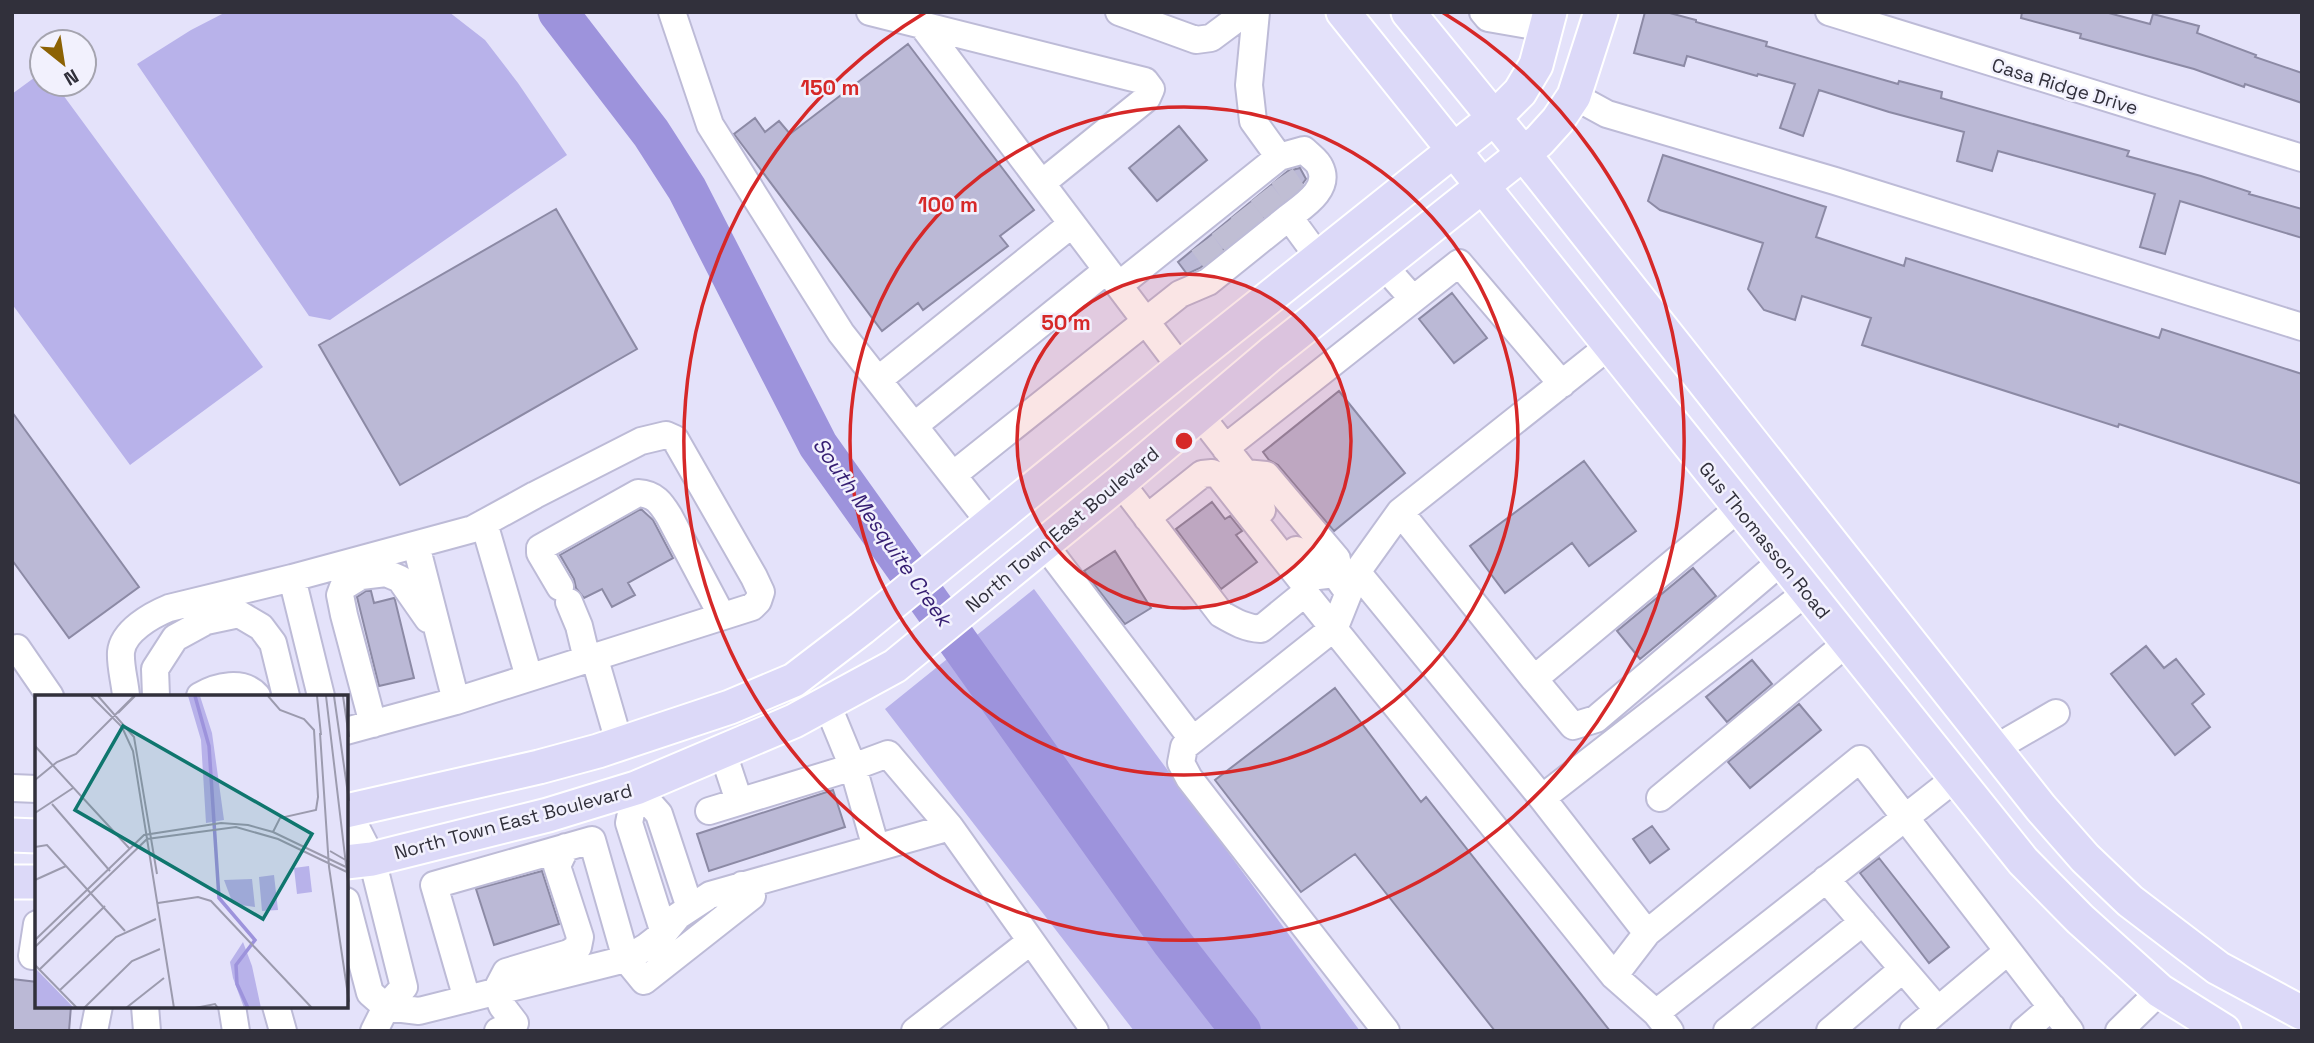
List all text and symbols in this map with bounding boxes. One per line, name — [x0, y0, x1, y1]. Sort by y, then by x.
north arrow — [28, 28, 98, 98]
street label: Casa Ridge Drive — [1989, 52, 2141, 121]
text: N — [59, 63, 83, 91]
text: 150 m — [801, 74, 859, 101]
text: 100 m — [918, 191, 978, 218]
text: 50 m — [1041, 309, 1091, 336]
centre of rings — [1172, 429, 1196, 453]
water label: South Mesquite Creek — [807, 432, 959, 633]
street label: North Town East Boulevard — [960, 441, 1164, 618]
street label: Gus Thomasson Road — [1693, 457, 1836, 624]
inset map — [35, 695, 348, 1008]
street label: North Town East Boulevard — [391, 778, 635, 865]

